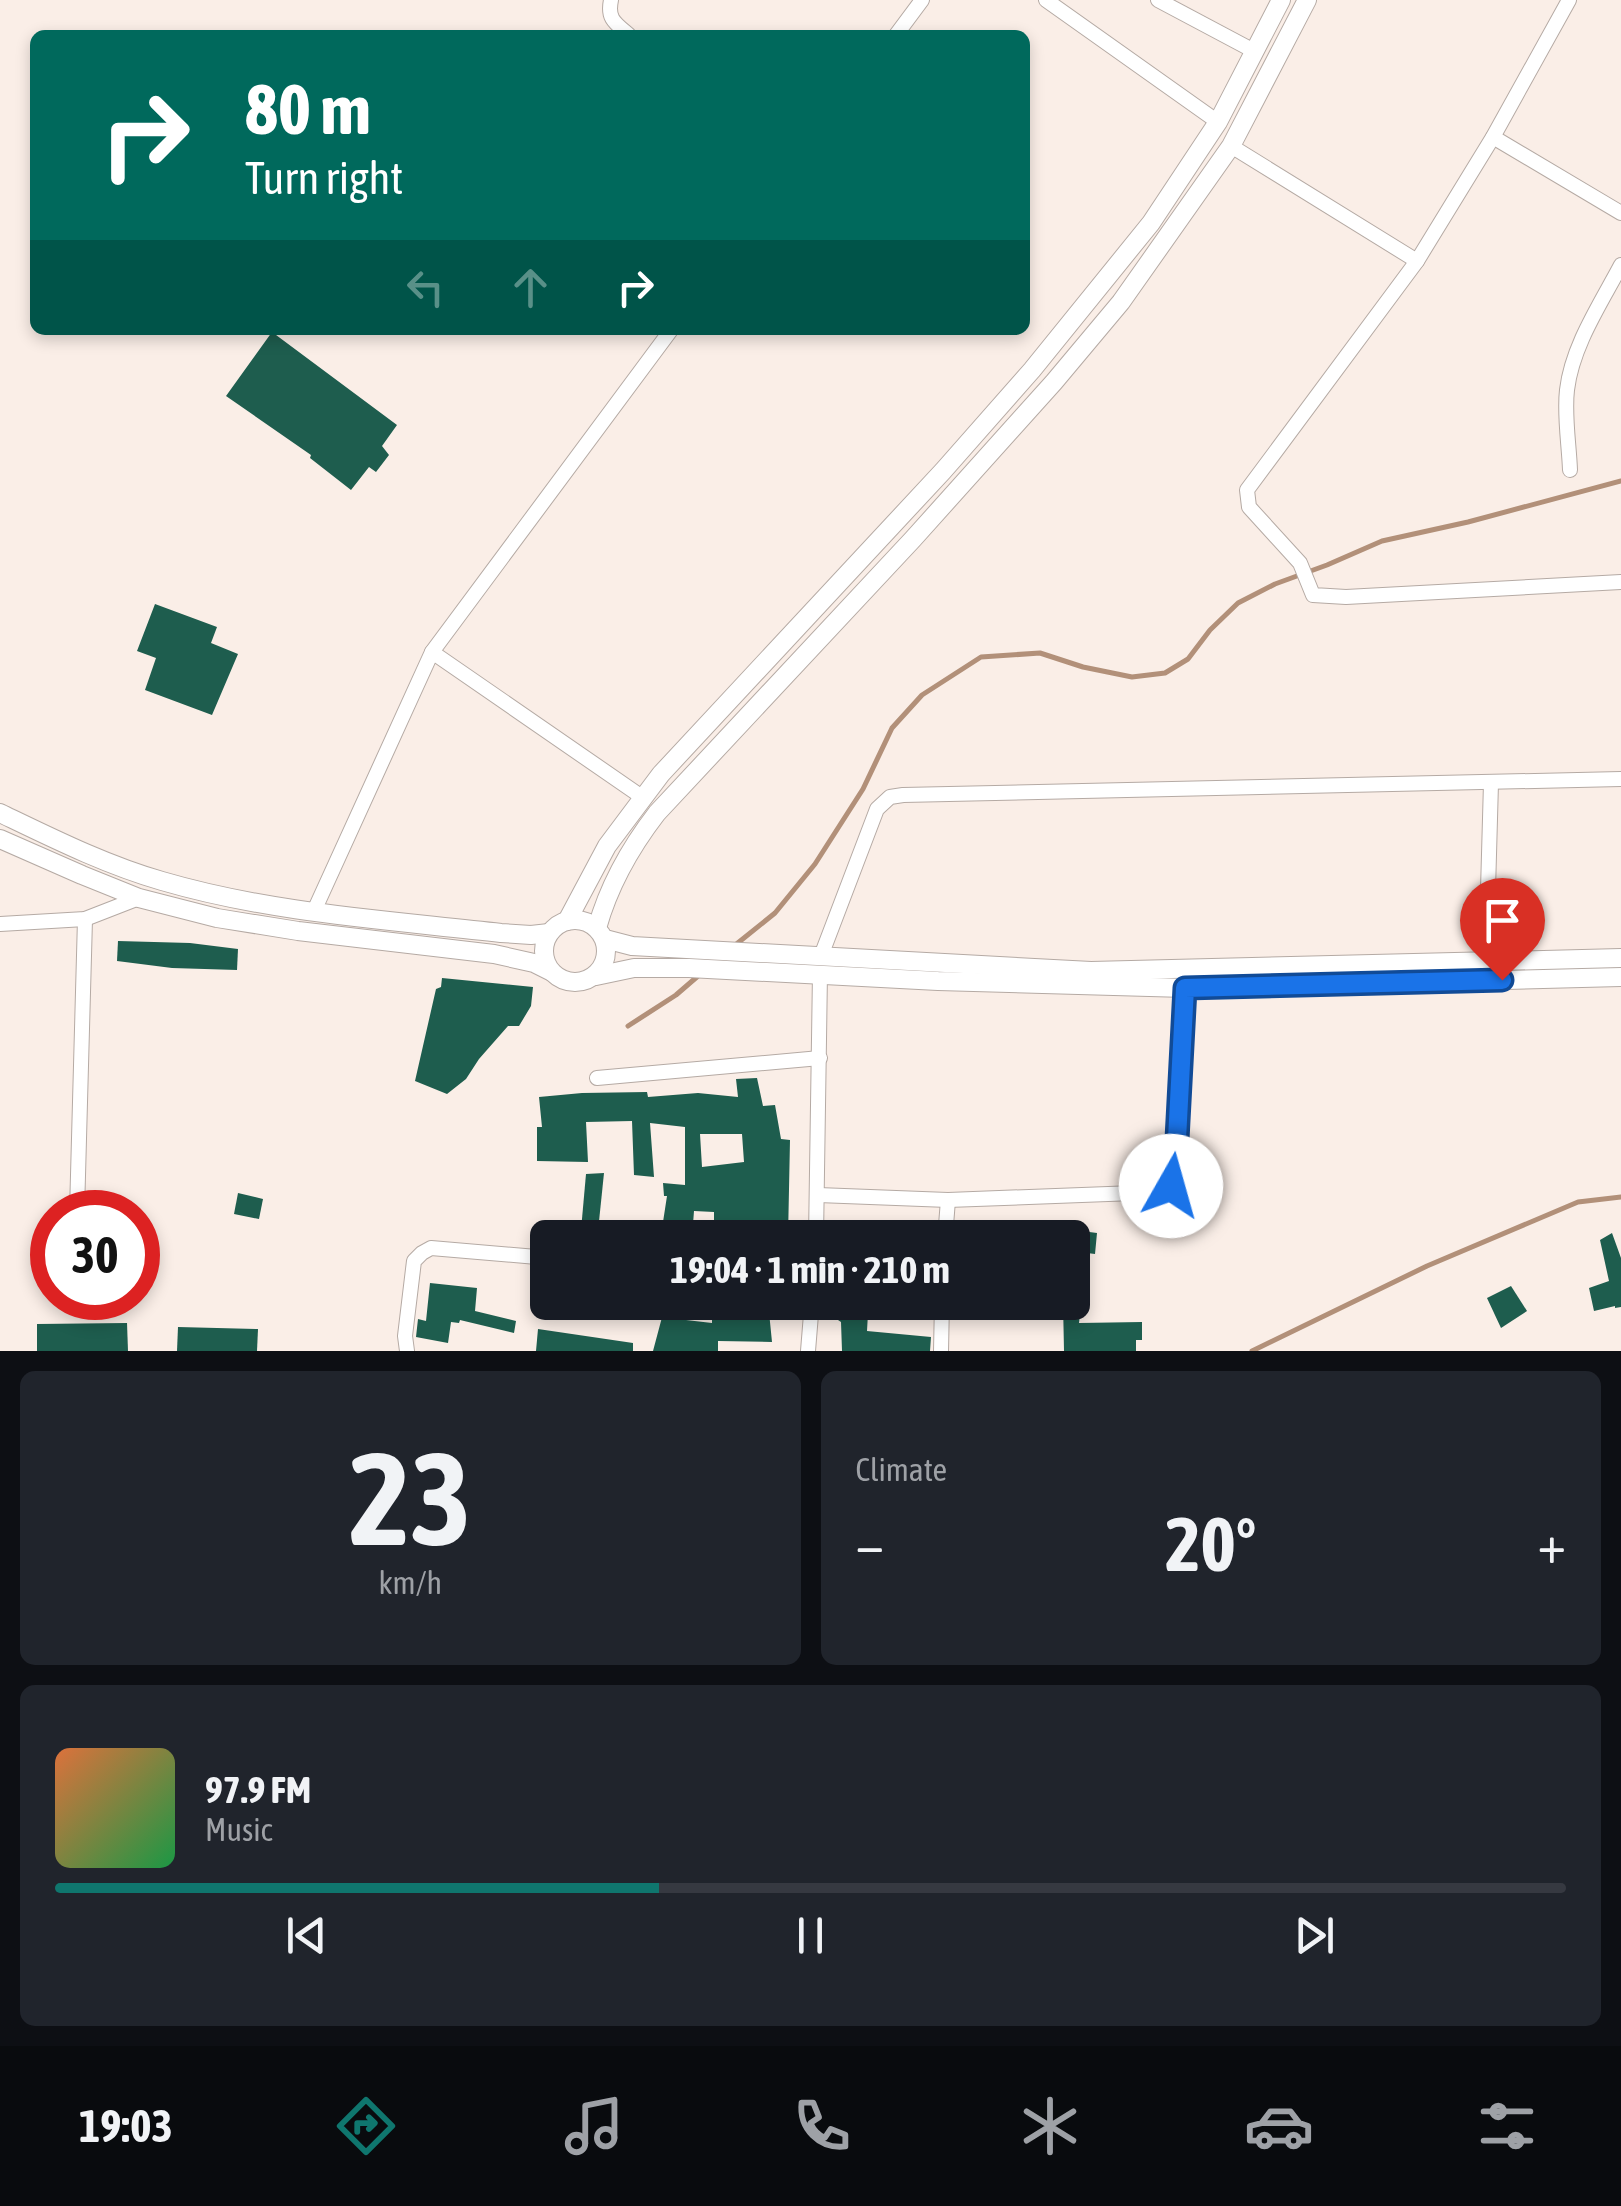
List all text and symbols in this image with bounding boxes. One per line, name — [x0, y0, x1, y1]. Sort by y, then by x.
text: 80 m — [245, 69, 371, 149]
icon: right — [80, 70, 210, 200]
text: Turn right — [245, 152, 403, 204]
icon: left — [398, 260, 453, 315]
icon: ahead — [503, 260, 558, 315]
icon: right — [608, 260, 663, 315]
pin — [1460, 878, 1545, 981]
icon: arrive — [1475, 893, 1530, 948]
position arrow — [1119, 1134, 1223, 1238]
speed limit sign: 30 — [30, 1190, 160, 1320]
text: 19:04 · 1 min · 210 m — [670, 1248, 950, 1291]
text: 23 — [349, 1424, 471, 1573]
text: Climate — [856, 1451, 947, 1488]
text: 20° — [1165, 1501, 1256, 1587]
text: − — [856, 1512, 884, 1575]
text: + — [1537, 1512, 1566, 1575]
text: km/h — [379, 1564, 442, 1601]
text: 97.9 FM — [205, 1768, 311, 1811]
text: Music — [205, 1811, 272, 1848]
icon: previous — [279, 1908, 334, 1963]
icon: pause — [783, 1908, 838, 1963]
icon: next — [1287, 1908, 1342, 1963]
icon: directions — [331, 2091, 401, 2161]
icon: music — [559, 2091, 629, 2161]
icon: phone — [787, 2091, 857, 2161]
icon: climate — [1015, 2091, 1085, 2161]
icon: car — [1244, 2091, 1314, 2161]
icon: filters — [1472, 2091, 1542, 2161]
text: 19:03 — [79, 2100, 173, 2152]

